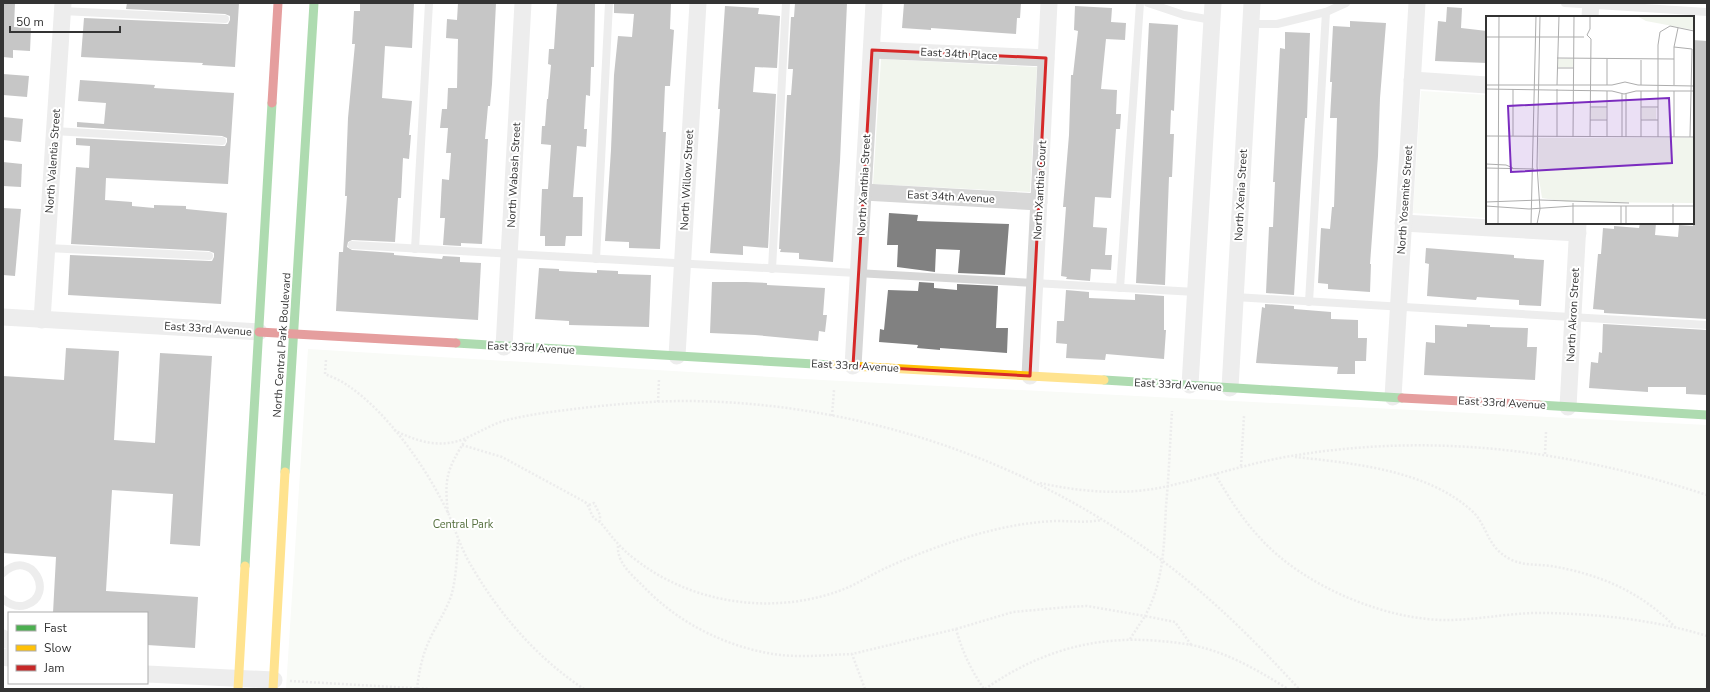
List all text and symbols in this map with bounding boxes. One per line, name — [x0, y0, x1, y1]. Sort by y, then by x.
scale bar — [10, 8, 120, 34]
text: 50 m — [16, 14, 44, 30]
inset map — [1486, 16, 1694, 224]
street label: East 34th Place — [920, 44, 998, 64]
street label: North Valentia Street — [42, 108, 64, 214]
street label: North Wabash Street — [504, 122, 524, 228]
street label: North Willow Street — [677, 129, 697, 231]
street label: North Xanthia Street — [854, 134, 874, 236]
street label: North Xanthia Court — [1030, 140, 1050, 240]
street label: North Yosemite Street — [1394, 145, 1416, 255]
street label: North Xenia Street — [1231, 149, 1251, 241]
street label: East 34th Avenue — [907, 187, 995, 207]
street label: North Akron Street — [1563, 268, 1583, 362]
street label: North Central Park Boulevard — [269, 272, 295, 418]
street label: East 33rd Avenue — [164, 318, 252, 340]
street label: East 33rd Avenue — [487, 338, 575, 358]
street label: East 33rd Avenue — [811, 356, 899, 376]
street label: East 33rd Avenue — [1134, 375, 1222, 395]
street label: East 33rd Avenue — [1458, 393, 1546, 413]
park label: Central Park — [433, 517, 494, 532]
legend — [8, 612, 148, 684]
text: Fast — [44, 620, 67, 636]
text: Slow — [44, 640, 72, 656]
text: Jam — [43, 660, 65, 676]

